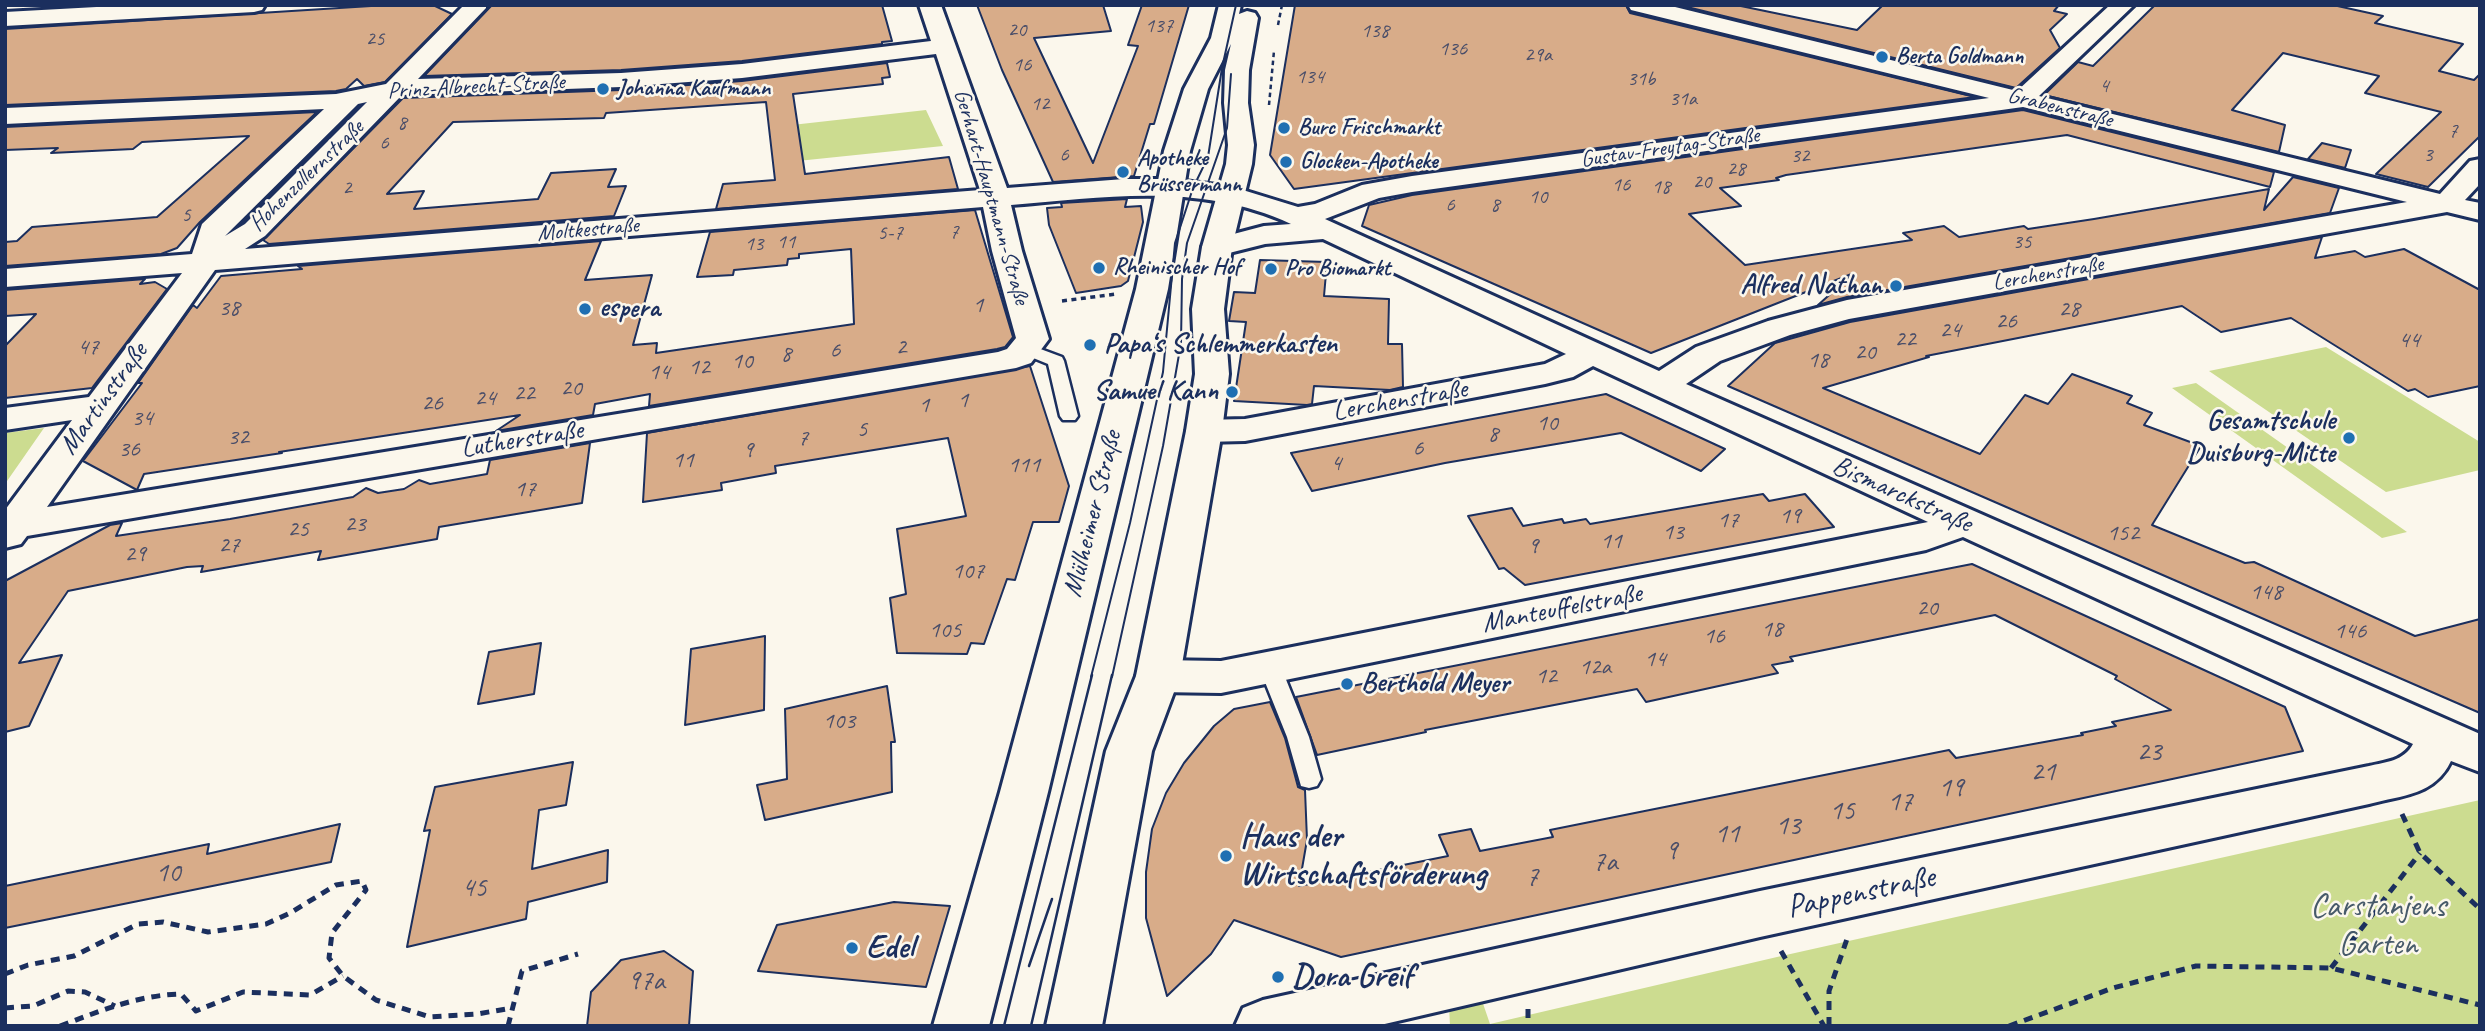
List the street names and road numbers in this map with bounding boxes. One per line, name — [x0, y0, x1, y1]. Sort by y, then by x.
street label: Prinz-Albrecht-Straße — [387, 69, 565, 105]
street label: Grabenstraße — [2005, 82, 2115, 134]
street label: Gerhart-Hauptmann-Straße — [947, 86, 1035, 308]
street label: Hohenzollernstraße — [244, 115, 370, 237]
street label: Gustav-Freytag-Straße — [1579, 122, 1761, 174]
street label: Moltkestraße — [536, 212, 640, 248]
street label: Lerchenstraße — [1991, 251, 2105, 297]
street label: Martinstraße — [52, 336, 156, 462]
street label: Lerchenstraße — [1330, 373, 1470, 429]
street label: Lutherstraße — [459, 414, 585, 466]
street label: Mülheimer Straße — [1056, 427, 1130, 601]
street label: Bismarckstraße — [1827, 449, 1977, 541]
street label: Manteuffelstraße — [1479, 577, 1645, 641]
street label: Pappenstraße — [1783, 858, 1939, 928]

